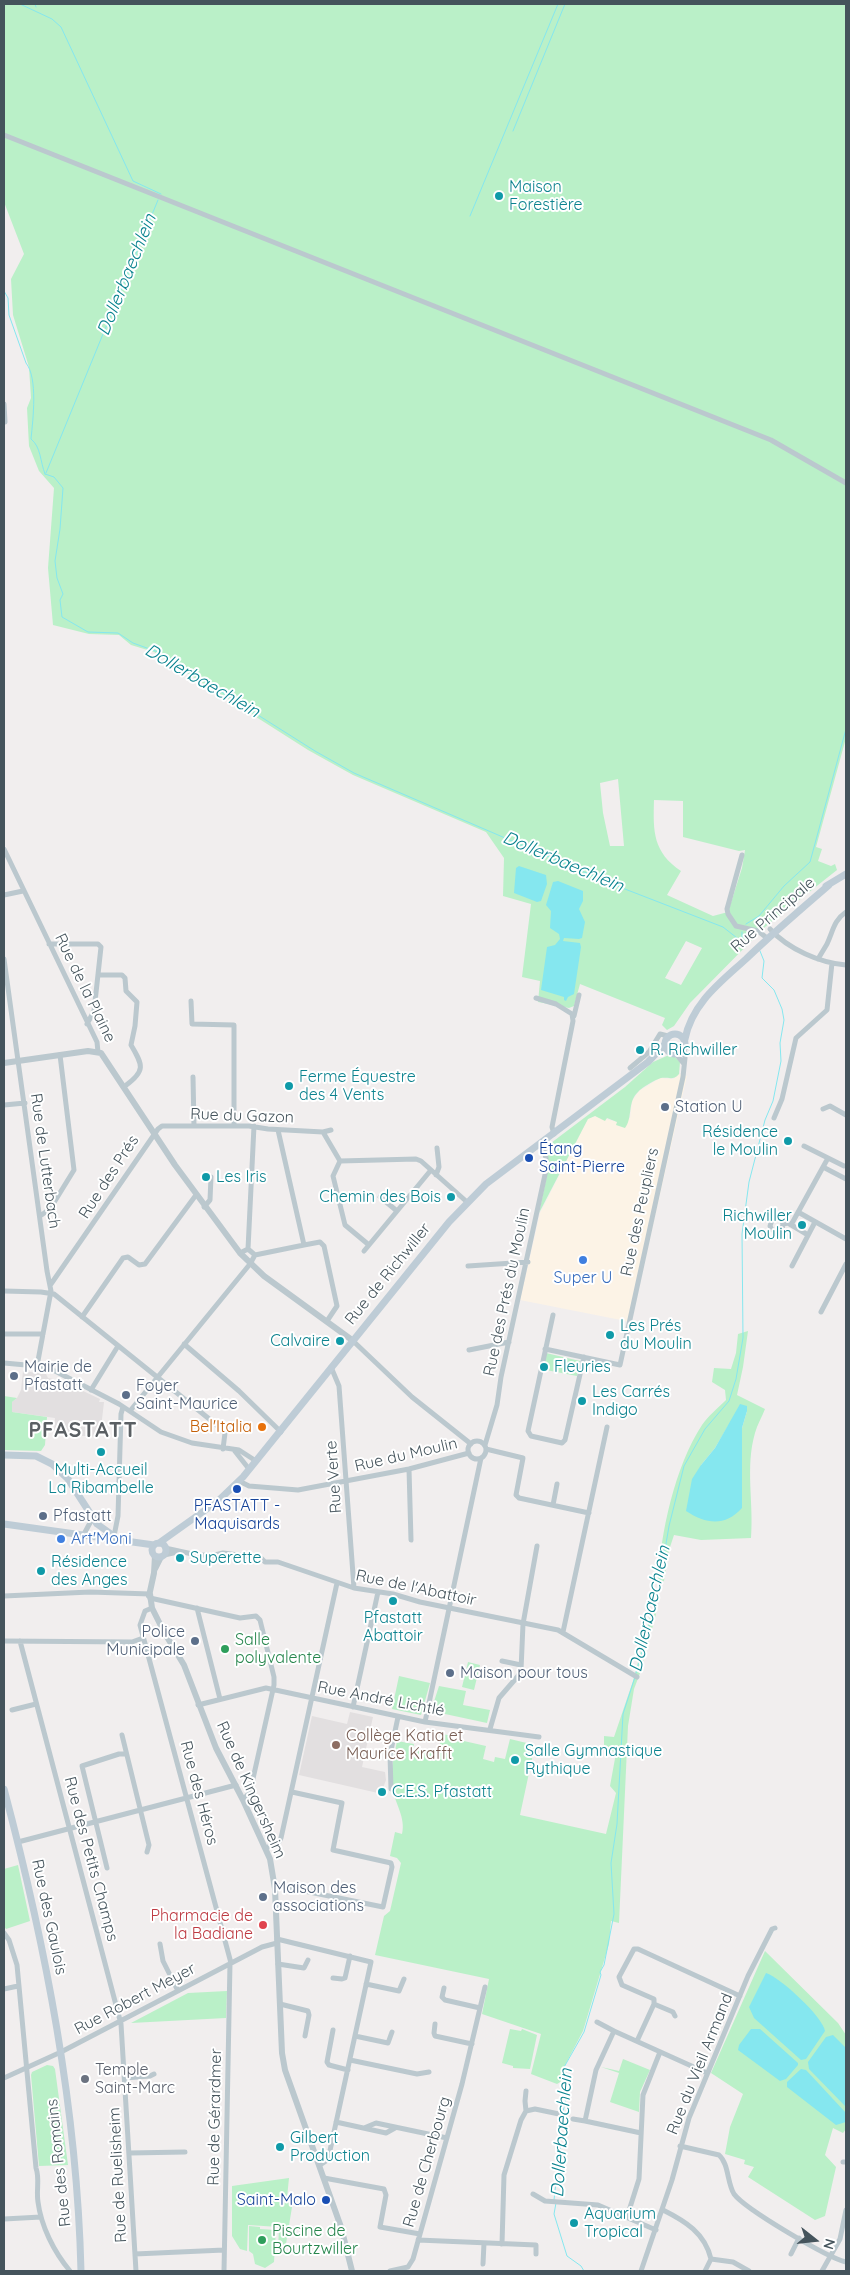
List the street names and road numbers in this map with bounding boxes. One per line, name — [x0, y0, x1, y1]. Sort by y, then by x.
street label: Rue Principale — [727, 873, 819, 957]
street label: Rue de la Plaine — [50, 931, 120, 1045]
street label: Rue de Lutterbach — [26, 1092, 64, 1230]
street label: Rue du Gazon — [190, 1105, 294, 1127]
street label: Rue des Prés — [75, 1132, 143, 1222]
street label: Rue des Peupliers — [617, 1146, 663, 1278]
street label: Rue des Prés du Moulin — [480, 1206, 534, 1378]
street label: Rue de Richwiller — [341, 1219, 435, 1329]
street label: Rue du Moulin — [353, 1434, 459, 1476]
street label: Rue Verte — [322, 1440, 346, 1514]
street label: Rue de l'Abattoir — [354, 1566, 478, 1610]
street label: Rue André Lichtlé — [316, 1677, 446, 1721]
street label: Rue de Kingersheim — [212, 1718, 290, 1862]
street label: Rue des Héros — [176, 1739, 222, 1847]
street label: Rue des Petits Champs — [60, 1775, 122, 1943]
street label: Rue des Gaulois — [27, 1857, 71, 1977]
street label: Rue Robert Meyer — [71, 1959, 199, 2039]
street label: Rue du Vieil Armand — [663, 1990, 737, 2138]
street label: Rue de Gérardmer — [204, 2048, 226, 2186]
street label: Rue de Cherbourg — [399, 2094, 455, 2230]
street label: Rue des Romains — [43, 2098, 75, 2228]
street label: Rue de Ruelisheim — [105, 2107, 131, 2243]

